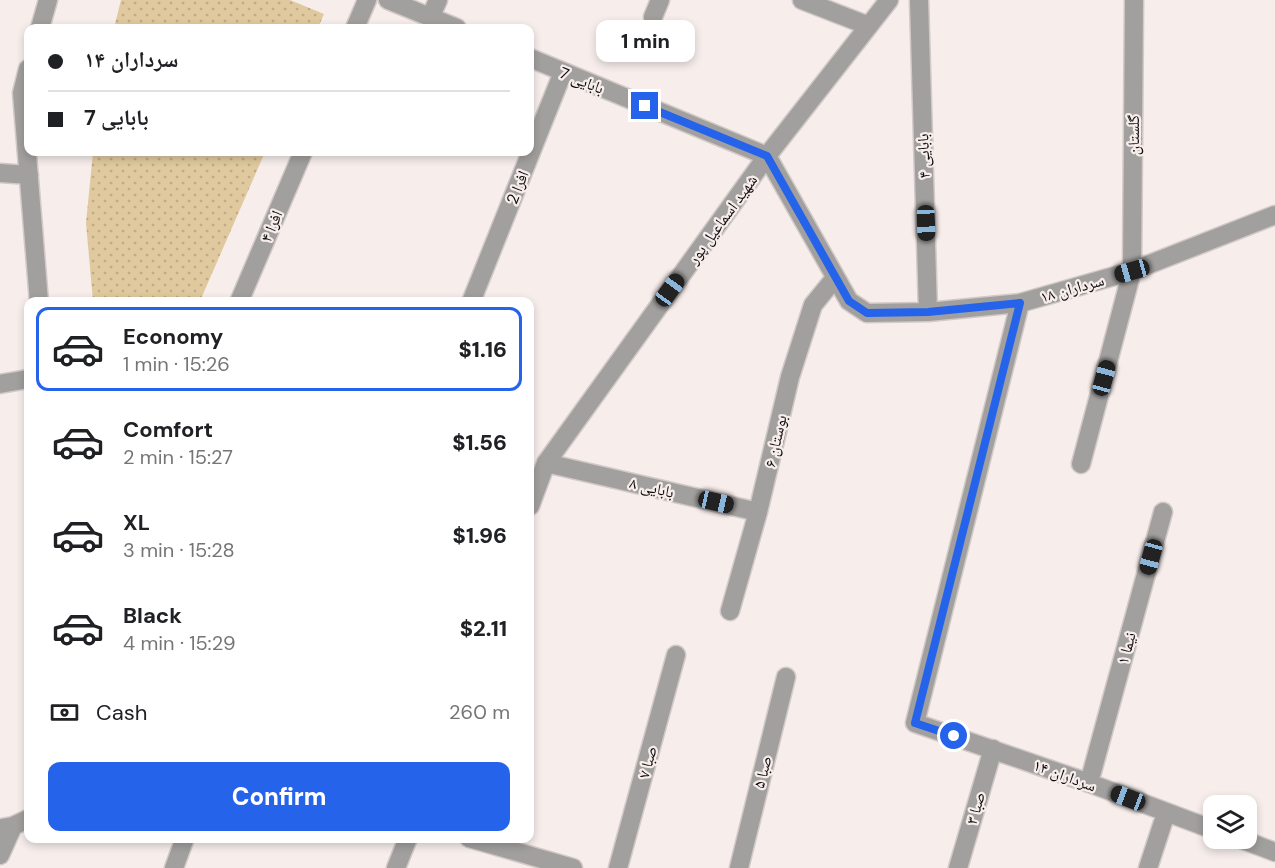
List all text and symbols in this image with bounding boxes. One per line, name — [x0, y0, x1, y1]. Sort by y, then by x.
callout: 1 min — [596, 19, 694, 61]
text: 1 min — [621, 28, 670, 54]
text: سرداران ۱۴ — [84, 45, 178, 74]
street label: بابایی 7 — [556, 62, 607, 99]
route end — [631, 92, 658, 119]
text: بابایی 7 — [84, 103, 149, 132]
street label: گلستان — [1123, 114, 1144, 155]
street label: بابایی ۴ — [912, 133, 935, 179]
street label: افرا 2 — [501, 167, 534, 207]
street label: شهید اسماعیل پور — [682, 170, 762, 269]
car — [916, 205, 936, 241]
street label: افرا ۴ — [255, 207, 287, 245]
car — [1112, 257, 1152, 285]
street label: سرداران ۱۸ — [1038, 269, 1106, 308]
car — [652, 270, 688, 310]
icon: car — [51, 322, 105, 376]
text: Economy — [123, 322, 223, 351]
text: $1.16 — [459, 335, 507, 364]
text: 1 min · 15:26 — [123, 351, 230, 377]
car — [1091, 358, 1117, 398]
street label: بوستان ۶ — [759, 413, 792, 469]
icon: car — [51, 415, 105, 469]
text: Comfort — [123, 415, 213, 444]
text: $1.56 — [452, 428, 507, 457]
text: 2 min · 15:27 — [123, 444, 233, 470]
street label: بابایی ۸ — [628, 472, 676, 503]
car — [696, 489, 736, 515]
icon: car — [51, 508, 105, 562]
text: XL — [123, 508, 150, 537]
text: $1.96 — [453, 521, 507, 550]
text: 3 min · 15:28 — [123, 537, 235, 563]
car — [1138, 537, 1164, 577]
icon: car — [51, 601, 105, 655]
text: Black — [123, 601, 182, 630]
text: $2.11 — [460, 614, 507, 643]
text: 4 min · 15:29 — [123, 630, 236, 656]
street label: نیما ۱ — [1112, 630, 1141, 666]
icon: cash — [48, 696, 81, 729]
text: Cash — [96, 698, 147, 727]
text: 260 m — [449, 699, 510, 725]
route start — [940, 722, 967, 749]
street label: صبا ۷ — [633, 744, 662, 781]
street label: صبا ۵ — [748, 754, 777, 791]
street label: سرداران ۱۴ — [1030, 754, 1099, 797]
button: Confirm — [48, 762, 510, 831]
car — [1108, 783, 1148, 813]
street label: صبا ۳ — [961, 790, 990, 827]
map controls — [1203, 795, 1257, 849]
button: layers — [1203, 795, 1257, 849]

